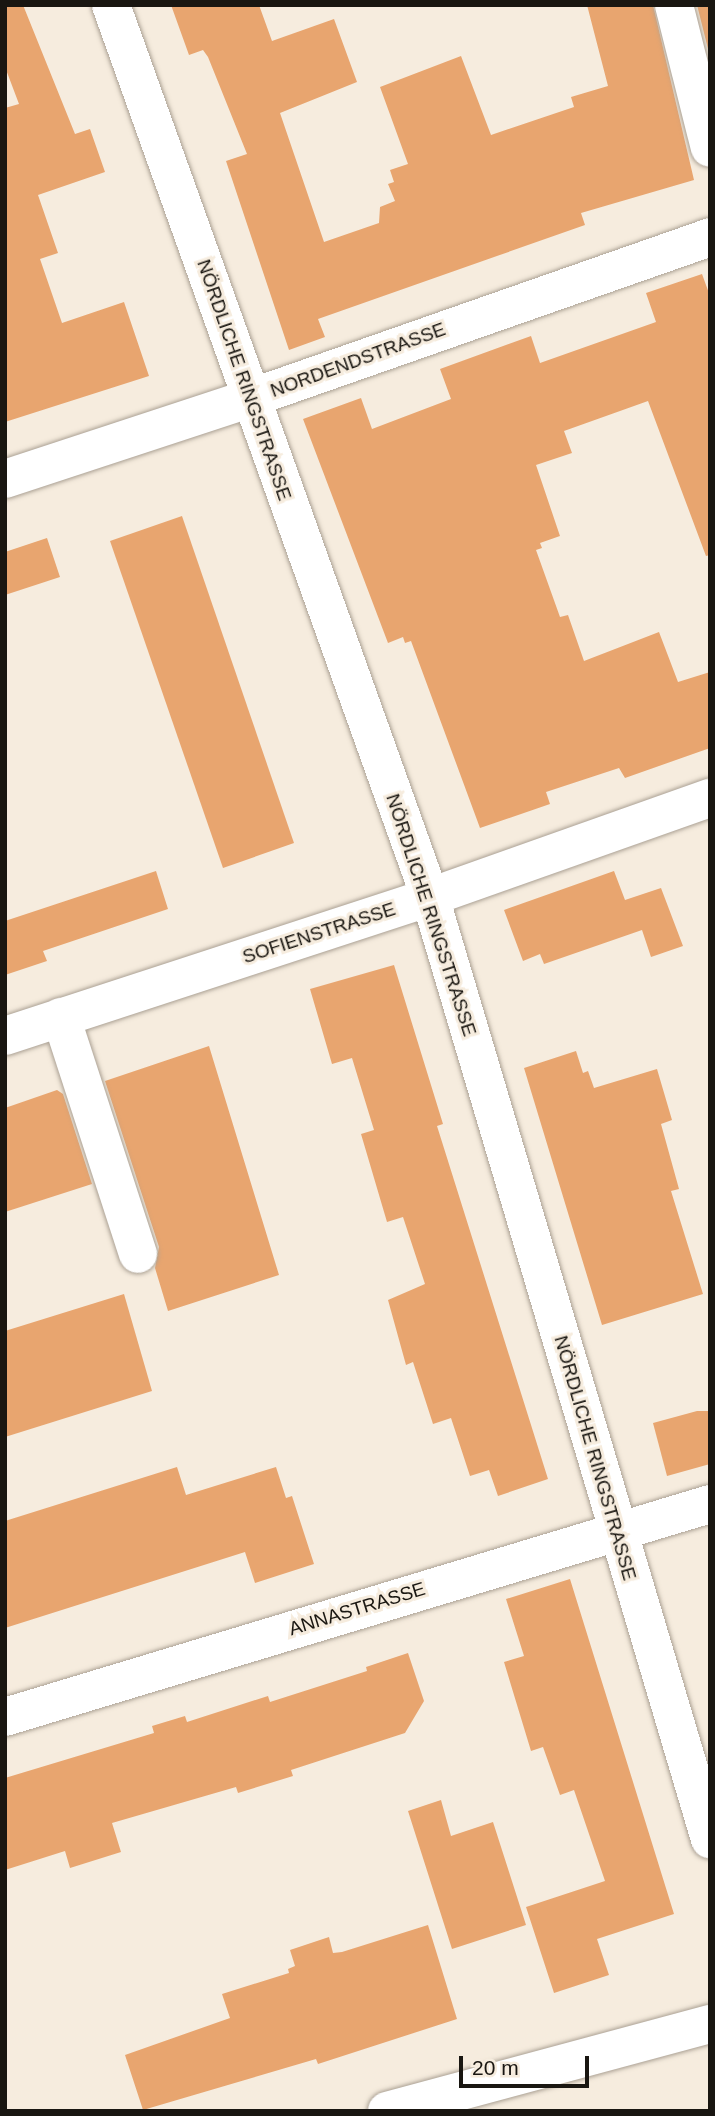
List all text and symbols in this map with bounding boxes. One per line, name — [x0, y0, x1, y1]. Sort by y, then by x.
street label: NÖRDLICHE RINGSTRASSE — [192, 257, 296, 503]
street label: NORDENDSTRASSE — [267, 318, 449, 402]
street label: NÖRDLICHE RINGSTRASSE — [381, 791, 481, 1039]
street label: SOFIENSTRASSE — [240, 898, 398, 968]
street label: NÖRDLICHE RINGSTRASSE — [549, 1333, 641, 1583]
street label: ANNASTRASSE — [286, 1577, 428, 1641]
scale bar — [463, 2042, 592, 2086]
text: 20 m — [472, 2056, 519, 2079]

